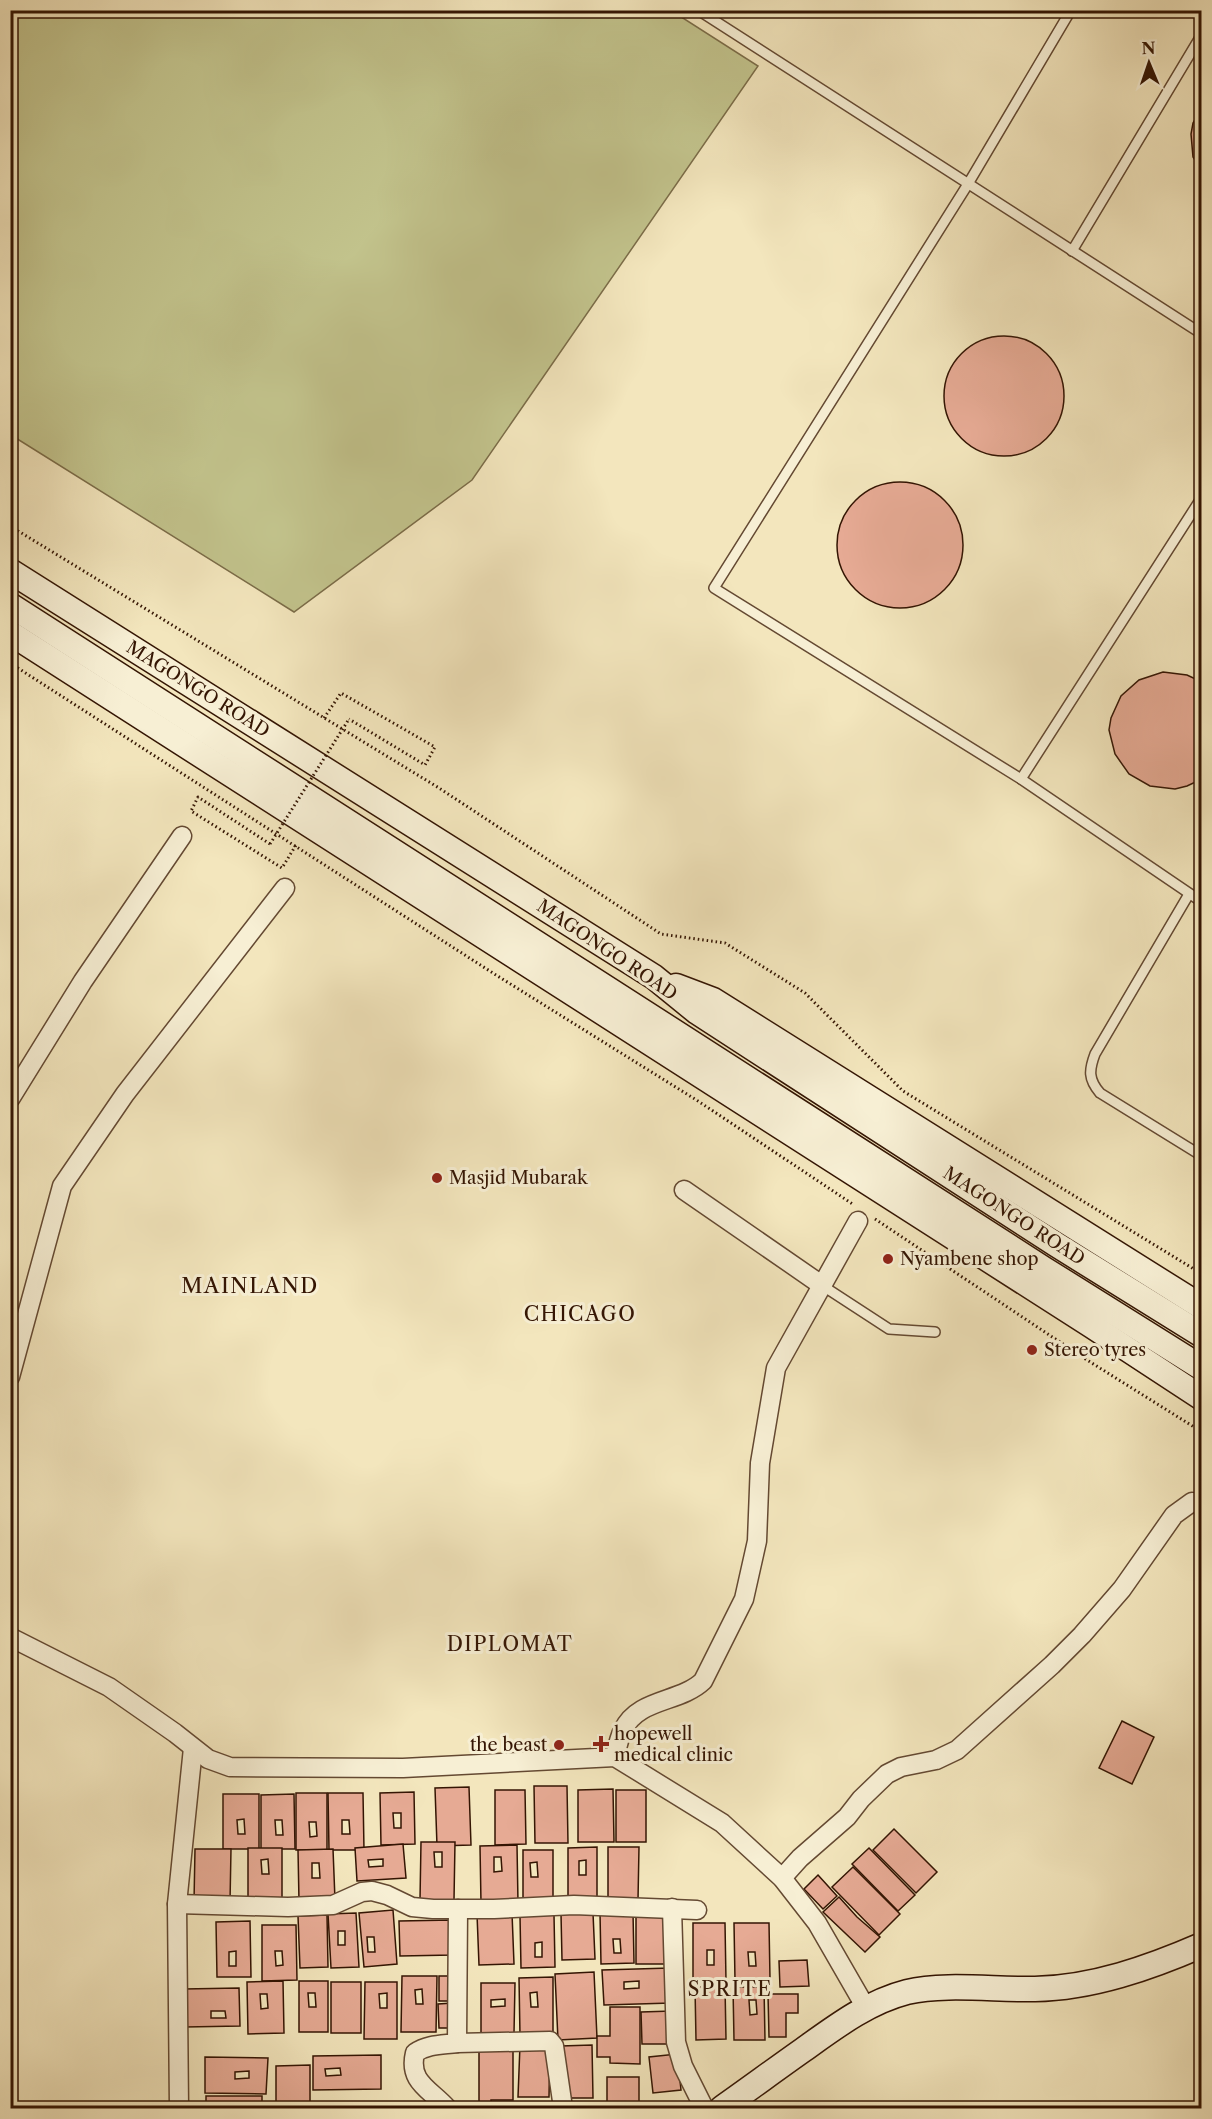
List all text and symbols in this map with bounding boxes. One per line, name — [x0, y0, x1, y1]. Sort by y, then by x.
north arrow — [1119, 33, 1179, 93]
text: N — [1141, 38, 1156, 58]
street label: MAGONGO ROAD — [122, 636, 274, 742]
street label: MAGONGO ROAD — [533, 895, 681, 1005]
street label: MAGONGO ROAD — [939, 1162, 1089, 1270]
place label: Masjid Mubarak — [449, 1167, 589, 1189]
marker: Masjid Mubarak — [430, 1171, 444, 1185]
place label: Nyambene shop — [900, 1248, 1039, 1270]
marker: Nyambene shop — [881, 1252, 895, 1266]
district label: MAINLAND — [181, 1273, 319, 1298]
district label: CHICAGO — [524, 1302, 636, 1326]
place label: Stereo tyres — [1044, 1339, 1146, 1361]
marker: Stereo tyres — [1025, 1343, 1039, 1357]
district label: DIPLOMAT — [447, 1632, 573, 1656]
place label: hopewell medical clinic — [614, 1723, 733, 1766]
place label: the beast — [470, 1734, 548, 1756]
marker: hopewell medical clinic — [592, 1735, 610, 1753]
marker: the beast — [552, 1738, 566, 1752]
district label: SPRITE — [688, 1977, 772, 2001]

